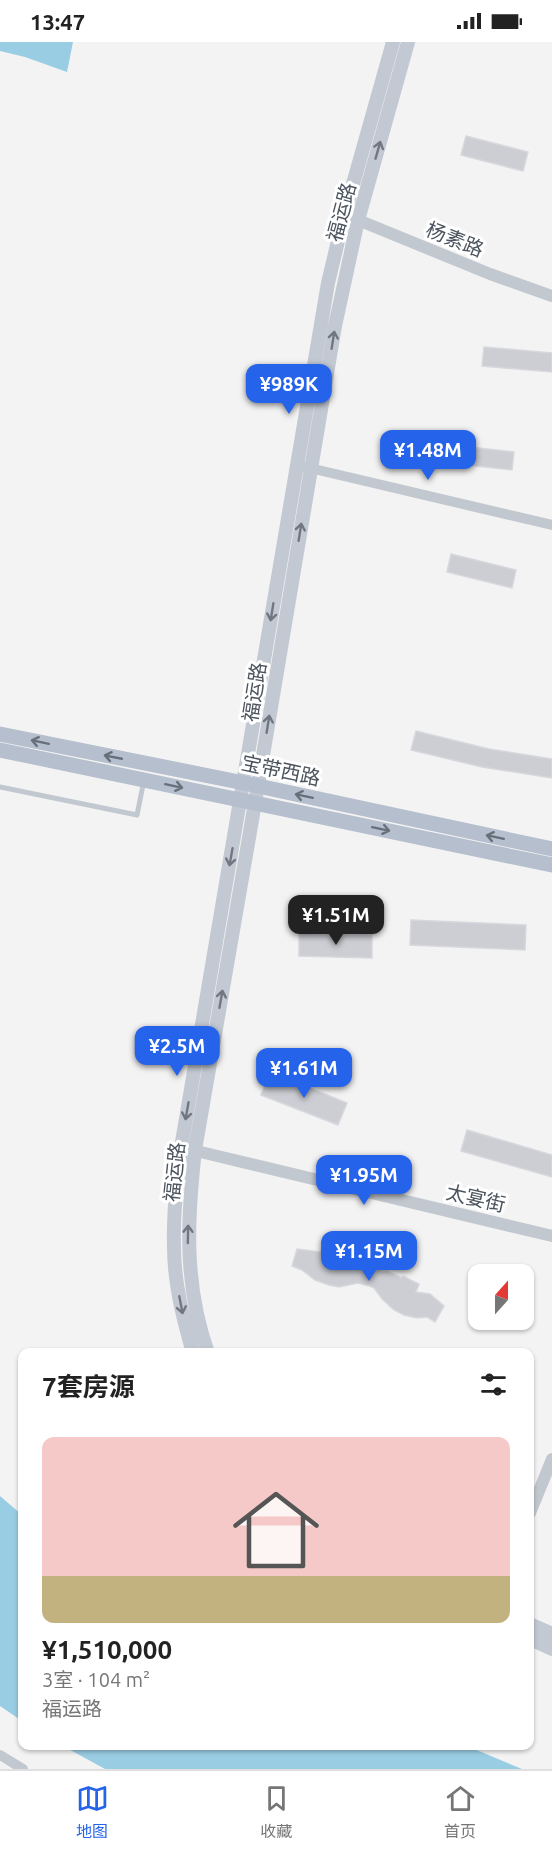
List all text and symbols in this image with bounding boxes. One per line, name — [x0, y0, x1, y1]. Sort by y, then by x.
text: 13:47 — [30, 9, 85, 34]
one-way arrow — [373, 141, 384, 160]
street label: 福运路 — [322, 180, 360, 244]
street label: 杨素路 — [423, 217, 487, 261]
one-way arrow — [328, 330, 339, 350]
pin: ¥989K — [247, 364, 331, 415]
text: ¥989K — [260, 372, 318, 395]
pin: ¥1.48M — [379, 430, 477, 481]
text: ¥1.48M — [394, 438, 462, 461]
one-way arrow — [295, 522, 306, 542]
one-way arrow — [267, 602, 278, 622]
street label: 福运路 — [238, 661, 270, 723]
one-way arrow — [263, 715, 274, 735]
one-way arrow — [30, 736, 50, 747]
street label: 宝带西路 — [239, 750, 323, 790]
one-way arrow — [104, 751, 123, 762]
one-way arrow — [164, 781, 184, 792]
one-way arrow — [295, 790, 314, 801]
one-way arrow — [370, 824, 390, 835]
one-way arrow — [486, 831, 505, 842]
one-way arrow — [226, 847, 237, 866]
pin: ¥1.51M — [287, 895, 385, 946]
text: ¥1.51M — [302, 903, 370, 926]
one-way arrow — [216, 990, 227, 1010]
pin: ¥2.5M — [135, 1026, 219, 1077]
text: ¥2.5M — [149, 1034, 205, 1057]
pin: ¥1.61M — [255, 1048, 353, 1099]
text: ¥1.61M — [270, 1056, 338, 1079]
one-way arrow — [182, 1101, 193, 1121]
street label: 福运路 — [159, 1141, 189, 1203]
pin: ¥1.95M — [315, 1155, 413, 1206]
text: ¥1.95M — [330, 1163, 398, 1186]
street label: 太宴街 — [444, 1180, 508, 1216]
one-way arrow — [182, 1224, 194, 1244]
pin: ¥1.15M — [320, 1231, 418, 1282]
text: ¥1.15M — [335, 1239, 403, 1262]
north arrow — [468, 1264, 534, 1330]
map controls — [468, 1264, 534, 1330]
one-way arrow — [176, 1295, 187, 1314]
icon: filters — [477, 1368, 510, 1401]
text: 7套房源 — [42, 1372, 135, 1401]
icon: home — [222, 1476, 330, 1584]
text: ¥1,510,000 — [42, 1635, 172, 1664]
text: 3室 · 104 m² — [42, 1668, 150, 1691]
text: 福运路 — [42, 1697, 102, 1720]
tab: 地图 — [76, 1782, 109, 1842]
tab: 收藏 — [260, 1782, 293, 1842]
tab: 首页 — [444, 1782, 477, 1842]

